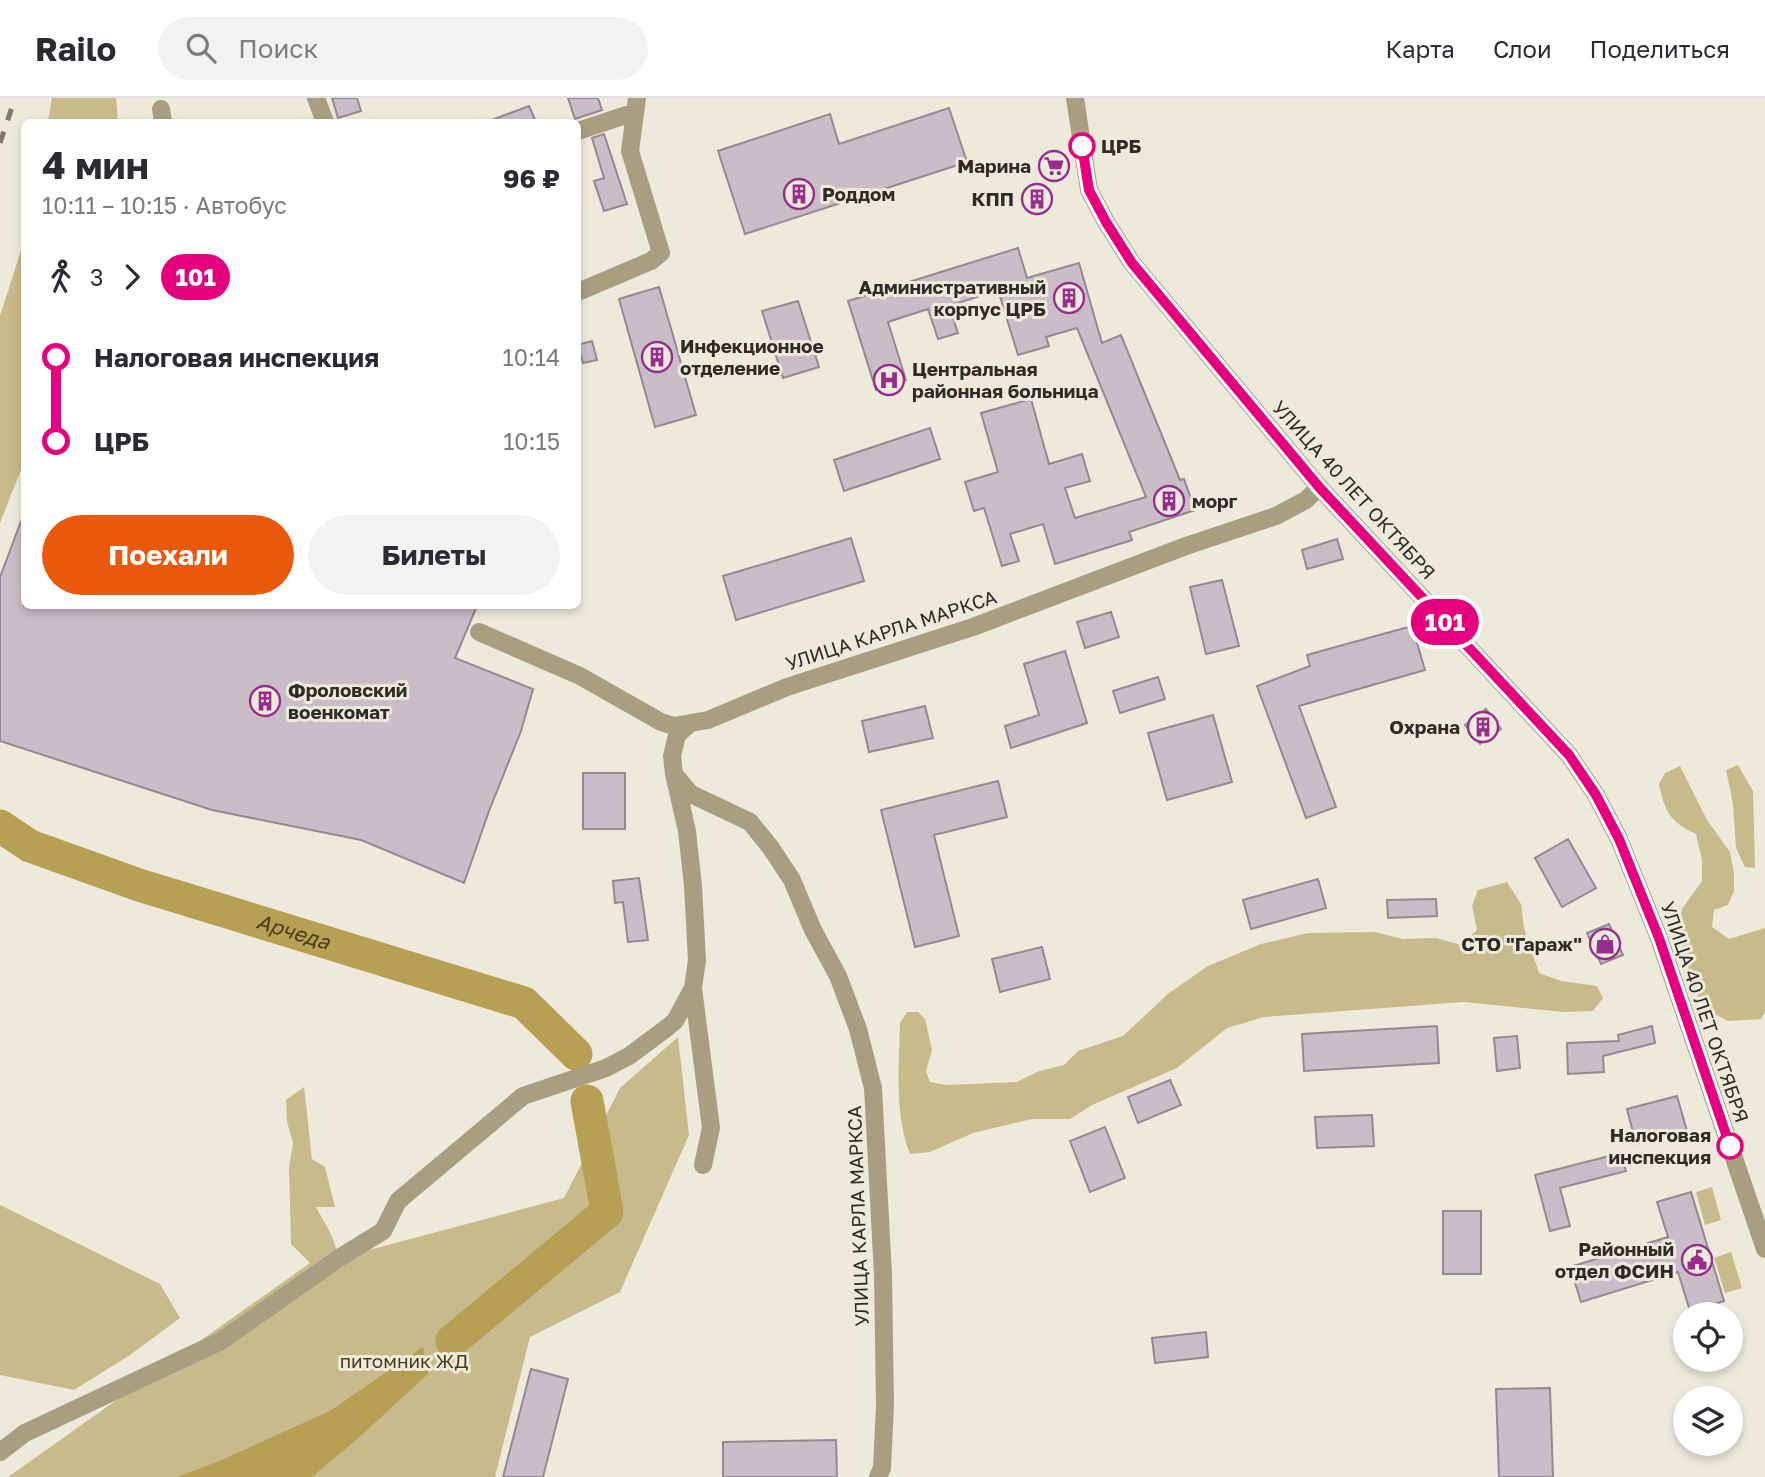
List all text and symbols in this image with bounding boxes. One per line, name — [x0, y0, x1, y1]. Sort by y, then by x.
search box — [158, 17, 648, 80]
text: Railo — [35, 29, 116, 68]
icon: search — [182, 29, 220, 67]
text: Поиск — [238, 33, 318, 64]
text: Карта — [1385, 34, 1455, 63]
text: Слои — [1493, 34, 1552, 63]
text: Поделиться — [1590, 34, 1730, 63]
marker: ЦРБ — [1069, 133, 1095, 159]
place label: ЦРБ — [1101, 134, 1141, 157]
text: 4 мин — [42, 142, 149, 187]
supermarket icon: Марина — [1037, 149, 1071, 183]
place label: Марина — [957, 154, 1031, 177]
text: 96 ₽ — [503, 163, 560, 194]
building icon: Роддом — [782, 177, 816, 211]
place label: Роддом — [822, 182, 895, 205]
building icon: КПП — [1020, 182, 1054, 216]
place label: КПП — [972, 187, 1014, 210]
text: 10:11 – 10:15 · Автобус — [42, 191, 287, 219]
icon: walk — [42, 258, 80, 296]
icon: forward — [113, 258, 151, 296]
text: 101 — [175, 262, 216, 291]
text: 3 — [90, 263, 103, 291]
place label: Административный корпус ЦРБ — [858, 275, 1046, 320]
building icon: Административный корпус ЦРБ — [1052, 281, 1086, 315]
place label: Инфекционное отделение — [680, 334, 824, 379]
building icon: Инфекционное отделение — [640, 340, 674, 374]
text: Налоговая инспекция — [94, 342, 379, 373]
text: 10:14 — [503, 343, 560, 371]
place label: Центральная районная больница — [912, 357, 1099, 402]
hospital icon: Центральная районная больница — [872, 363, 906, 397]
street label: УЛИЦА 40 ЛЕТ ОКТЯБРЯ — [1268, 396, 1441, 584]
text: ЦРБ — [94, 426, 149, 457]
text: 10:15 — [503, 427, 560, 455]
building icon: морг — [1152, 484, 1186, 518]
place label: морг — [1192, 489, 1238, 512]
button: Поехали — [42, 515, 294, 595]
button: Билеты — [308, 515, 560, 595]
street label: УЛИЦА КАРЛА МАРКСА — [782, 584, 1000, 675]
line badge: 101 — [1405, 599, 1485, 645]
text: 101 — [1425, 607, 1465, 636]
place label: Фроловский военкомат — [288, 678, 407, 723]
building icon: Фроловский военкомат — [248, 684, 282, 718]
building icon: Охрана — [1466, 710, 1500, 744]
place label: Охрана — [1389, 715, 1460, 738]
street label: УЛИЦА 40 ЛЕТ ОКТЯБРЯ — [1657, 898, 1754, 1125]
water label: Арчеда — [254, 908, 334, 955]
shop icon: СТО "Гараж" — [1588, 927, 1622, 961]
place label: СТО "Гараж" — [1461, 932, 1582, 955]
street label: УЛИЦА КАРЛА МАРКСА — [842, 1105, 873, 1327]
place label: Налоговая инспекция — [1609, 1123, 1711, 1168]
marker: Налоговая инспекция — [1717, 1133, 1743, 1159]
place label: Районный отдел ФСИН — [1555, 1237, 1674, 1282]
public building icon: Районный отдел ФСИН — [1680, 1243, 1714, 1277]
map controls — [1673, 1302, 1743, 1456]
button: locate — [1673, 1302, 1743, 1372]
park label: питомник ЖД — [340, 1349, 468, 1372]
button: layers — [1673, 1386, 1743, 1456]

